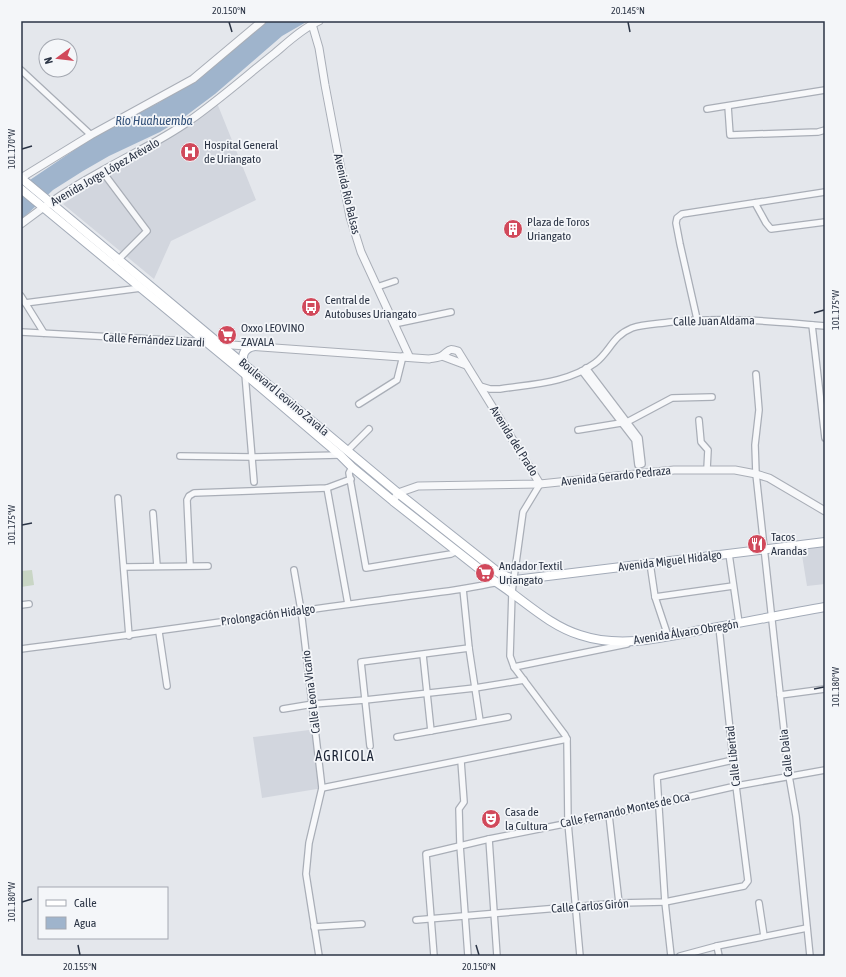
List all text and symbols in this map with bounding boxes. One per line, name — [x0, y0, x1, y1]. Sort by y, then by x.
text: 20.150°N — [212, 5, 246, 16]
text: 20.145°N — [611, 5, 645, 16]
north arrow — [38, 38, 78, 78]
text: N — [42, 56, 55, 65]
water label: Río Huahuemba — [115, 113, 193, 128]
text: 101.170°W — [6, 128, 17, 169]
street label: Avenida Jorge López Arévalo — [48, 135, 162, 209]
place label: Hospital General de Uriangato — [204, 138, 279, 166]
hospital icon: Hospital General de Uriangato — [179, 141, 201, 163]
street label: Avenida Río Balsas — [331, 152, 363, 236]
place label: Plaza de Toros Uriangato — [527, 215, 590, 243]
building icon: Plaza de Toros Uriangato — [502, 218, 524, 240]
text: 101.175°W — [830, 289, 841, 330]
place label: Central de Autobuses Uriangato — [325, 293, 417, 321]
bus stop icon: Central de Autobuses Uriangato — [300, 296, 322, 318]
street label: Calle Juan Aldama — [673, 313, 755, 329]
place label: Oxxo LEOVINO ZAVALA — [241, 321, 305, 349]
supermarket icon: Oxxo LEOVINO ZAVALA — [216, 324, 238, 346]
street label: Calle Fernández Lizardi — [103, 330, 205, 350]
street label: Boulevard Leovino Zavala — [236, 355, 332, 439]
street label: Avenida del Prado — [487, 403, 541, 479]
street label: Avenida Gerardo Pedraza — [560, 463, 672, 489]
text: 101.175°W — [6, 504, 17, 545]
place label: Tacos Arandas — [771, 530, 807, 558]
restaurant icon: Tacos Arandas — [746, 533, 768, 555]
street label: Avenida Miguel Hidalgo — [617, 548, 723, 574]
place label: Andador Textil Uriangato — [499, 559, 563, 587]
supermarket icon: Andador Textil Uriangato — [474, 562, 496, 584]
street label: Prolongación Hidalgo — [220, 601, 316, 629]
street label: Avenida Álvaro Obregón — [633, 617, 739, 647]
street label: Calle Leona Vicario — [299, 649, 323, 734]
text: 101.180°W — [830, 666, 841, 707]
street label: Calle Libertad — [723, 725, 743, 787]
street label: Calle Dalia — [777, 728, 795, 778]
district label: AGRICOLA — [315, 748, 375, 764]
street label: Calle Fernando Montes de Oca — [559, 789, 691, 831]
place label: Casa de la Cultura — [505, 805, 548, 833]
theatre icon: Casa de la Cultura — [480, 808, 502, 830]
text: 101.180°W — [6, 881, 17, 922]
legend — [38, 887, 168, 939]
text: Calle — [74, 896, 97, 910]
street label: Calle Carlos Girón — [551, 896, 629, 916]
text: Agua — [74, 916, 96, 930]
text: 20.155°N — [63, 961, 97, 972]
text: 20.150°N — [462, 961, 496, 972]

